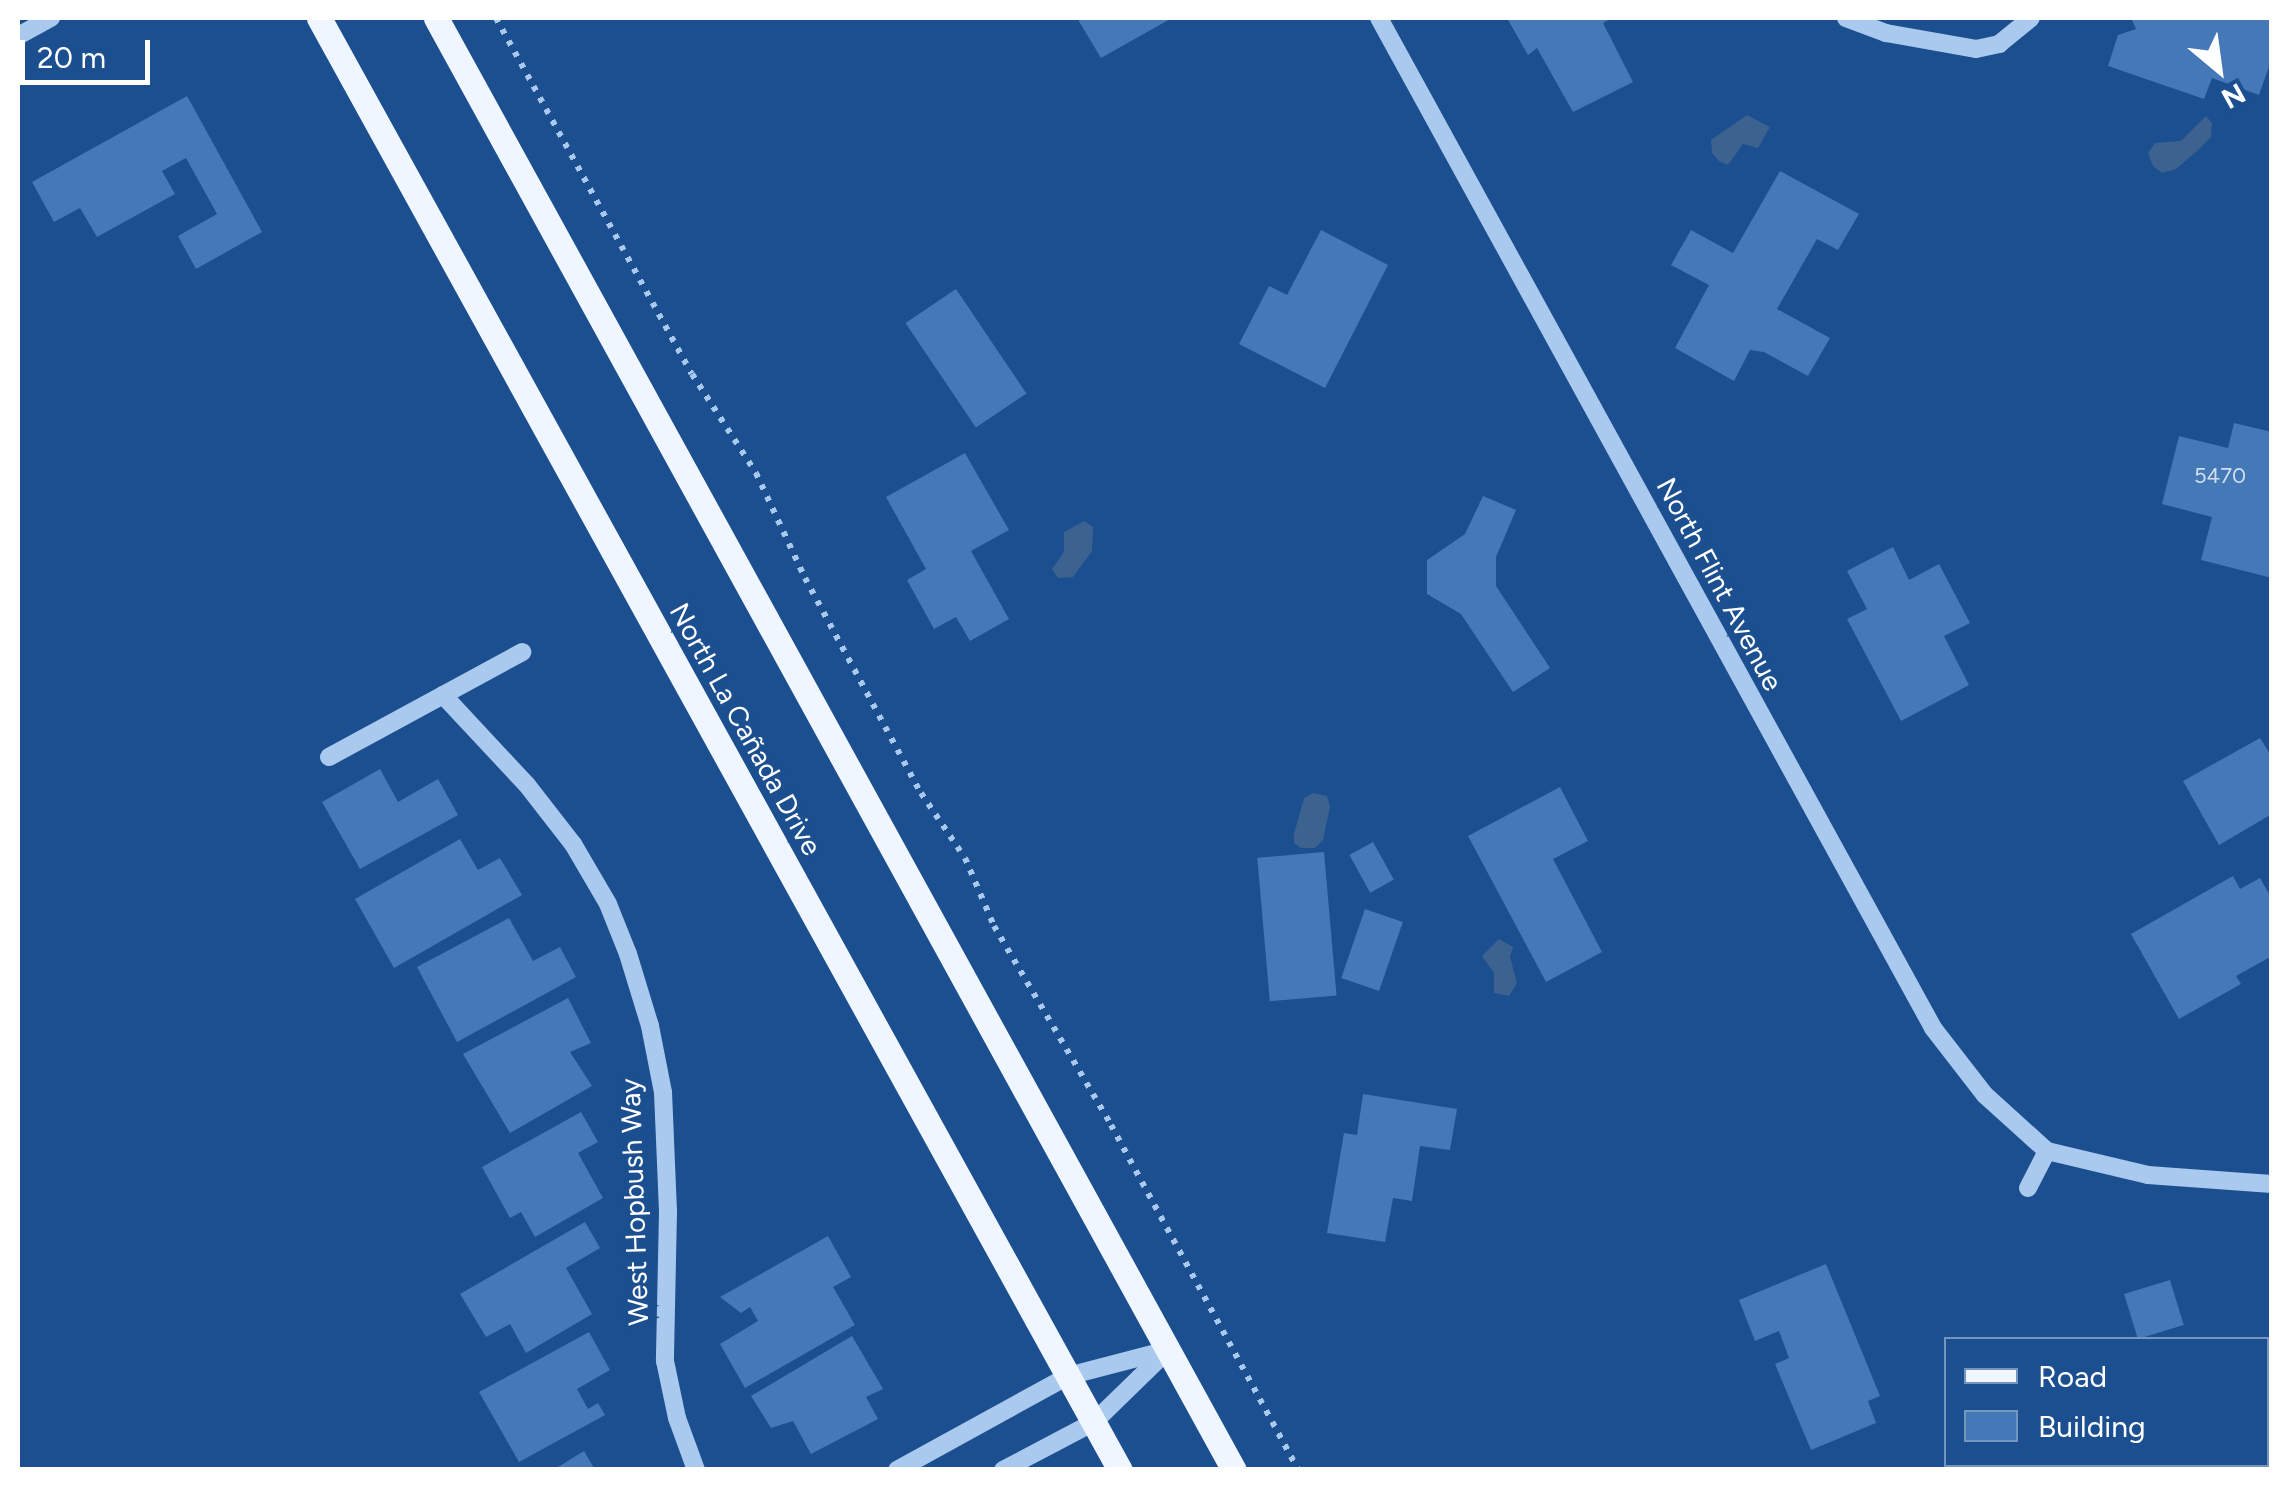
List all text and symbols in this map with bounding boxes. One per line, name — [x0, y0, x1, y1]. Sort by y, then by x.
scale bar — [25, 20, 155, 82]
north arrow — [2169, 20, 2269, 120]
text: 20 m — [37, 39, 106, 76]
text: N — [2216, 76, 2251, 116]
house number: 5470 — [2194, 463, 2246, 489]
street label: North Flint Avenue — [1650, 472, 1790, 696]
street label: North La Cañada Drive — [663, 597, 829, 861]
street label: West Hopbush Way — [613, 1078, 655, 1326]
legend — [1944, 1337, 2269, 1467]
text: Road — [2038, 1358, 2107, 1395]
text: Building — [2038, 1408, 2146, 1445]

